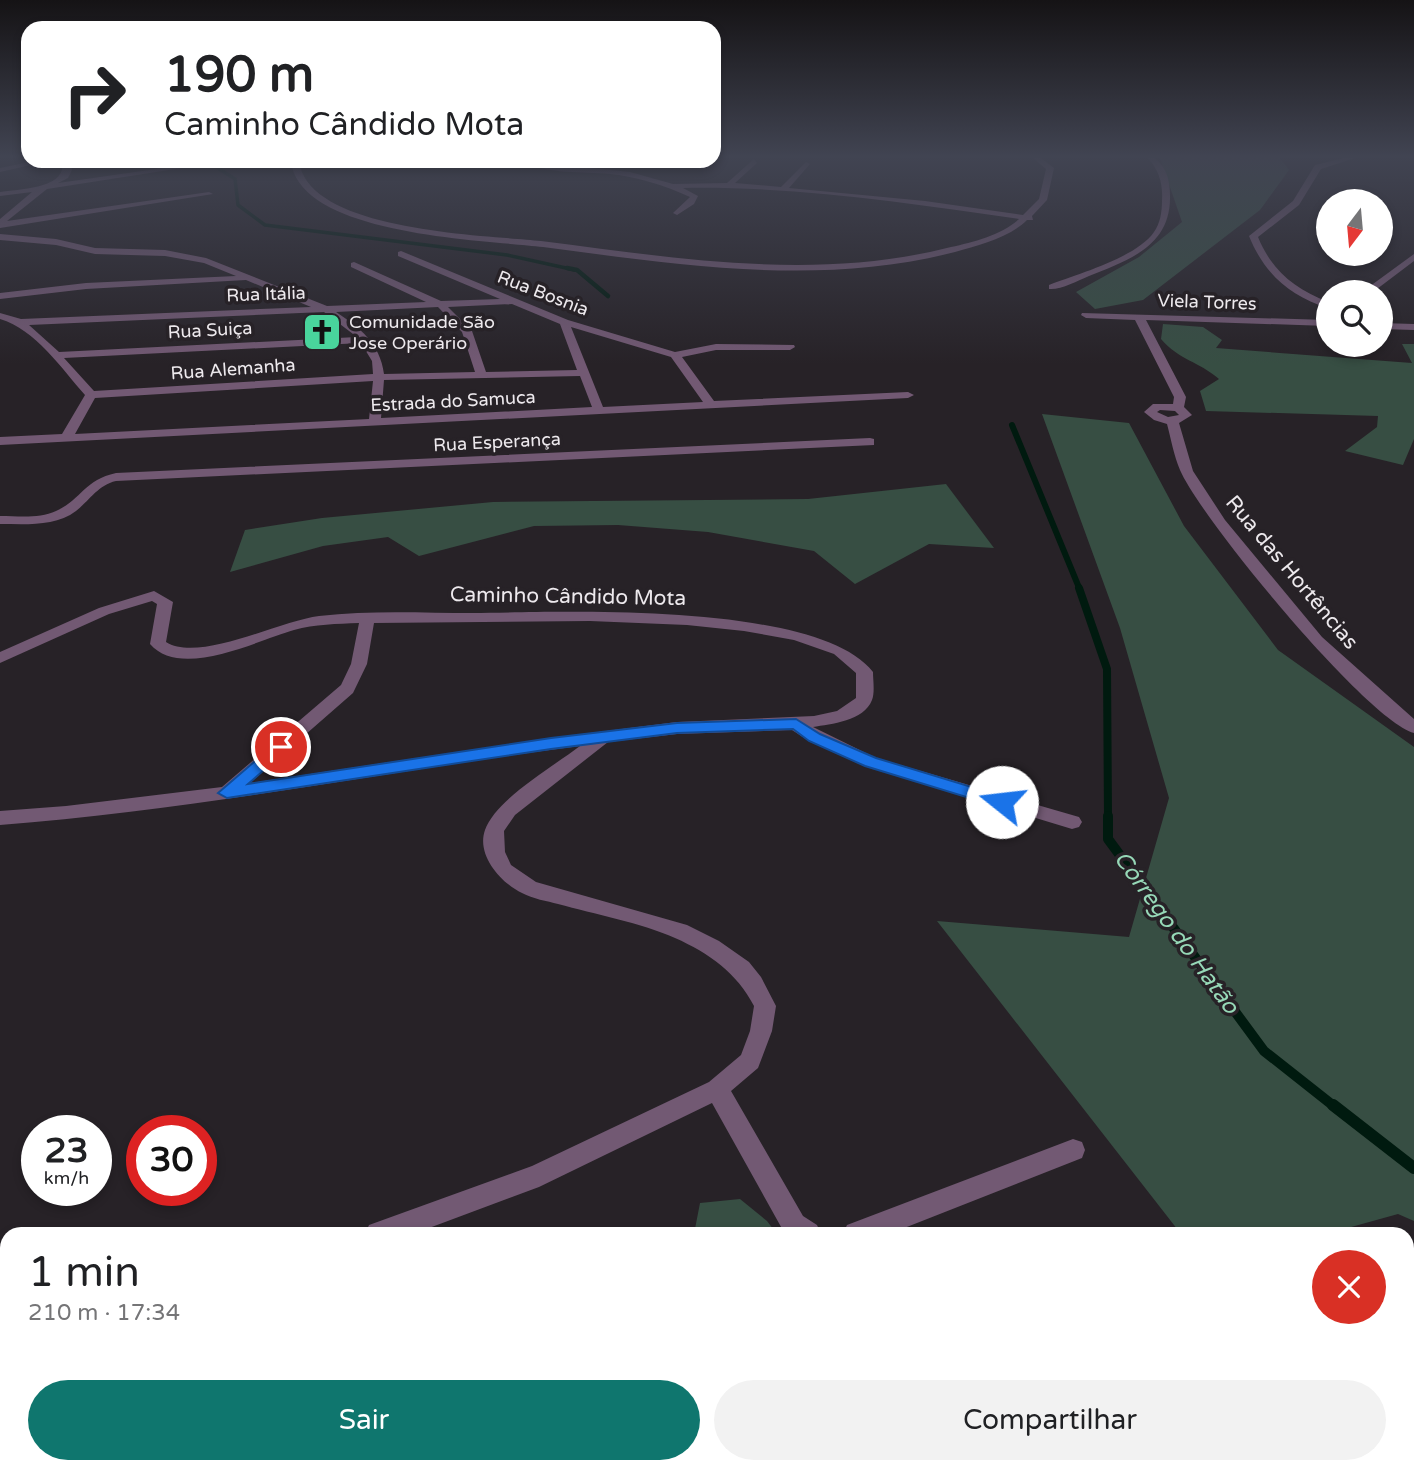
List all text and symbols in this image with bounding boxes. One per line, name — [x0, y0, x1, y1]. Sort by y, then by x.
text: 190 m — [164, 46, 314, 105]
icon: right — [49, 49, 140, 140]
text: Caminho Cândido Mota — [164, 106, 524, 144]
north arrow — [1316, 189, 1393, 266]
map controls — [1316, 189, 1393, 357]
street label: Rua Bosnia — [494, 266, 592, 320]
button: search — [1316, 280, 1393, 357]
street label: Rua Itália — [226, 282, 306, 306]
street label: Viela Torres — [1157, 289, 1257, 315]
church icon: Comunidade São Jose Operário — [301, 311, 343, 353]
place label: Comunidade São Jose Operário — [349, 311, 495, 354]
street label: Rua Suiça — [167, 317, 253, 343]
street label: Rua Alemanha — [170, 354, 296, 384]
street label: Estrada do Samuca — [370, 386, 536, 416]
street label: Rua Esperança — [433, 428, 561, 456]
street label: Rua das Hortências — [1220, 490, 1363, 654]
street label: Caminho Cândido Mota — [450, 582, 686, 611]
pin — [251, 717, 311, 777]
icon: arrive — [262, 728, 300, 766]
position arrow — [965, 765, 1039, 839]
water label: Córrego do Hatão — [1108, 846, 1245, 1020]
speed limit sign: 30 — [126, 1115, 217, 1206]
text: 23 — [45, 1130, 88, 1172]
text: km/h — [44, 1167, 89, 1189]
text: 1 min — [28, 1247, 140, 1298]
button: close — [1312, 1250, 1386, 1324]
text: 210 m · 17:34 — [28, 1299, 180, 1327]
button: Sair — [28, 1380, 700, 1460]
button: Compartilhar — [714, 1380, 1386, 1460]

